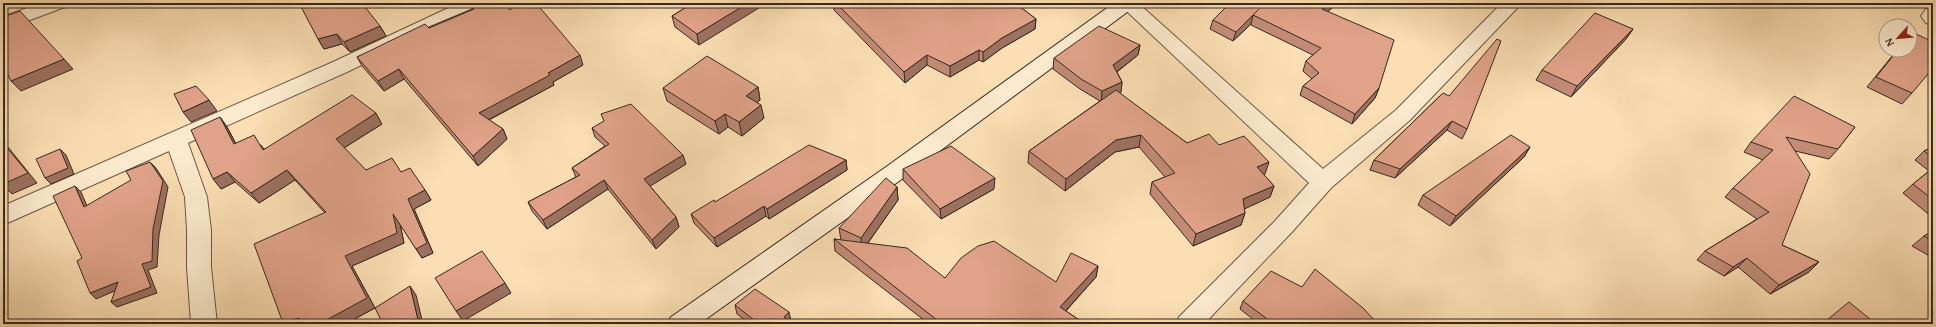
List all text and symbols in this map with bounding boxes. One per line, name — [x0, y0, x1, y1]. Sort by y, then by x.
north arrow — [1878, 18, 1918, 58]
text: N — [1880, 35, 1898, 49]

